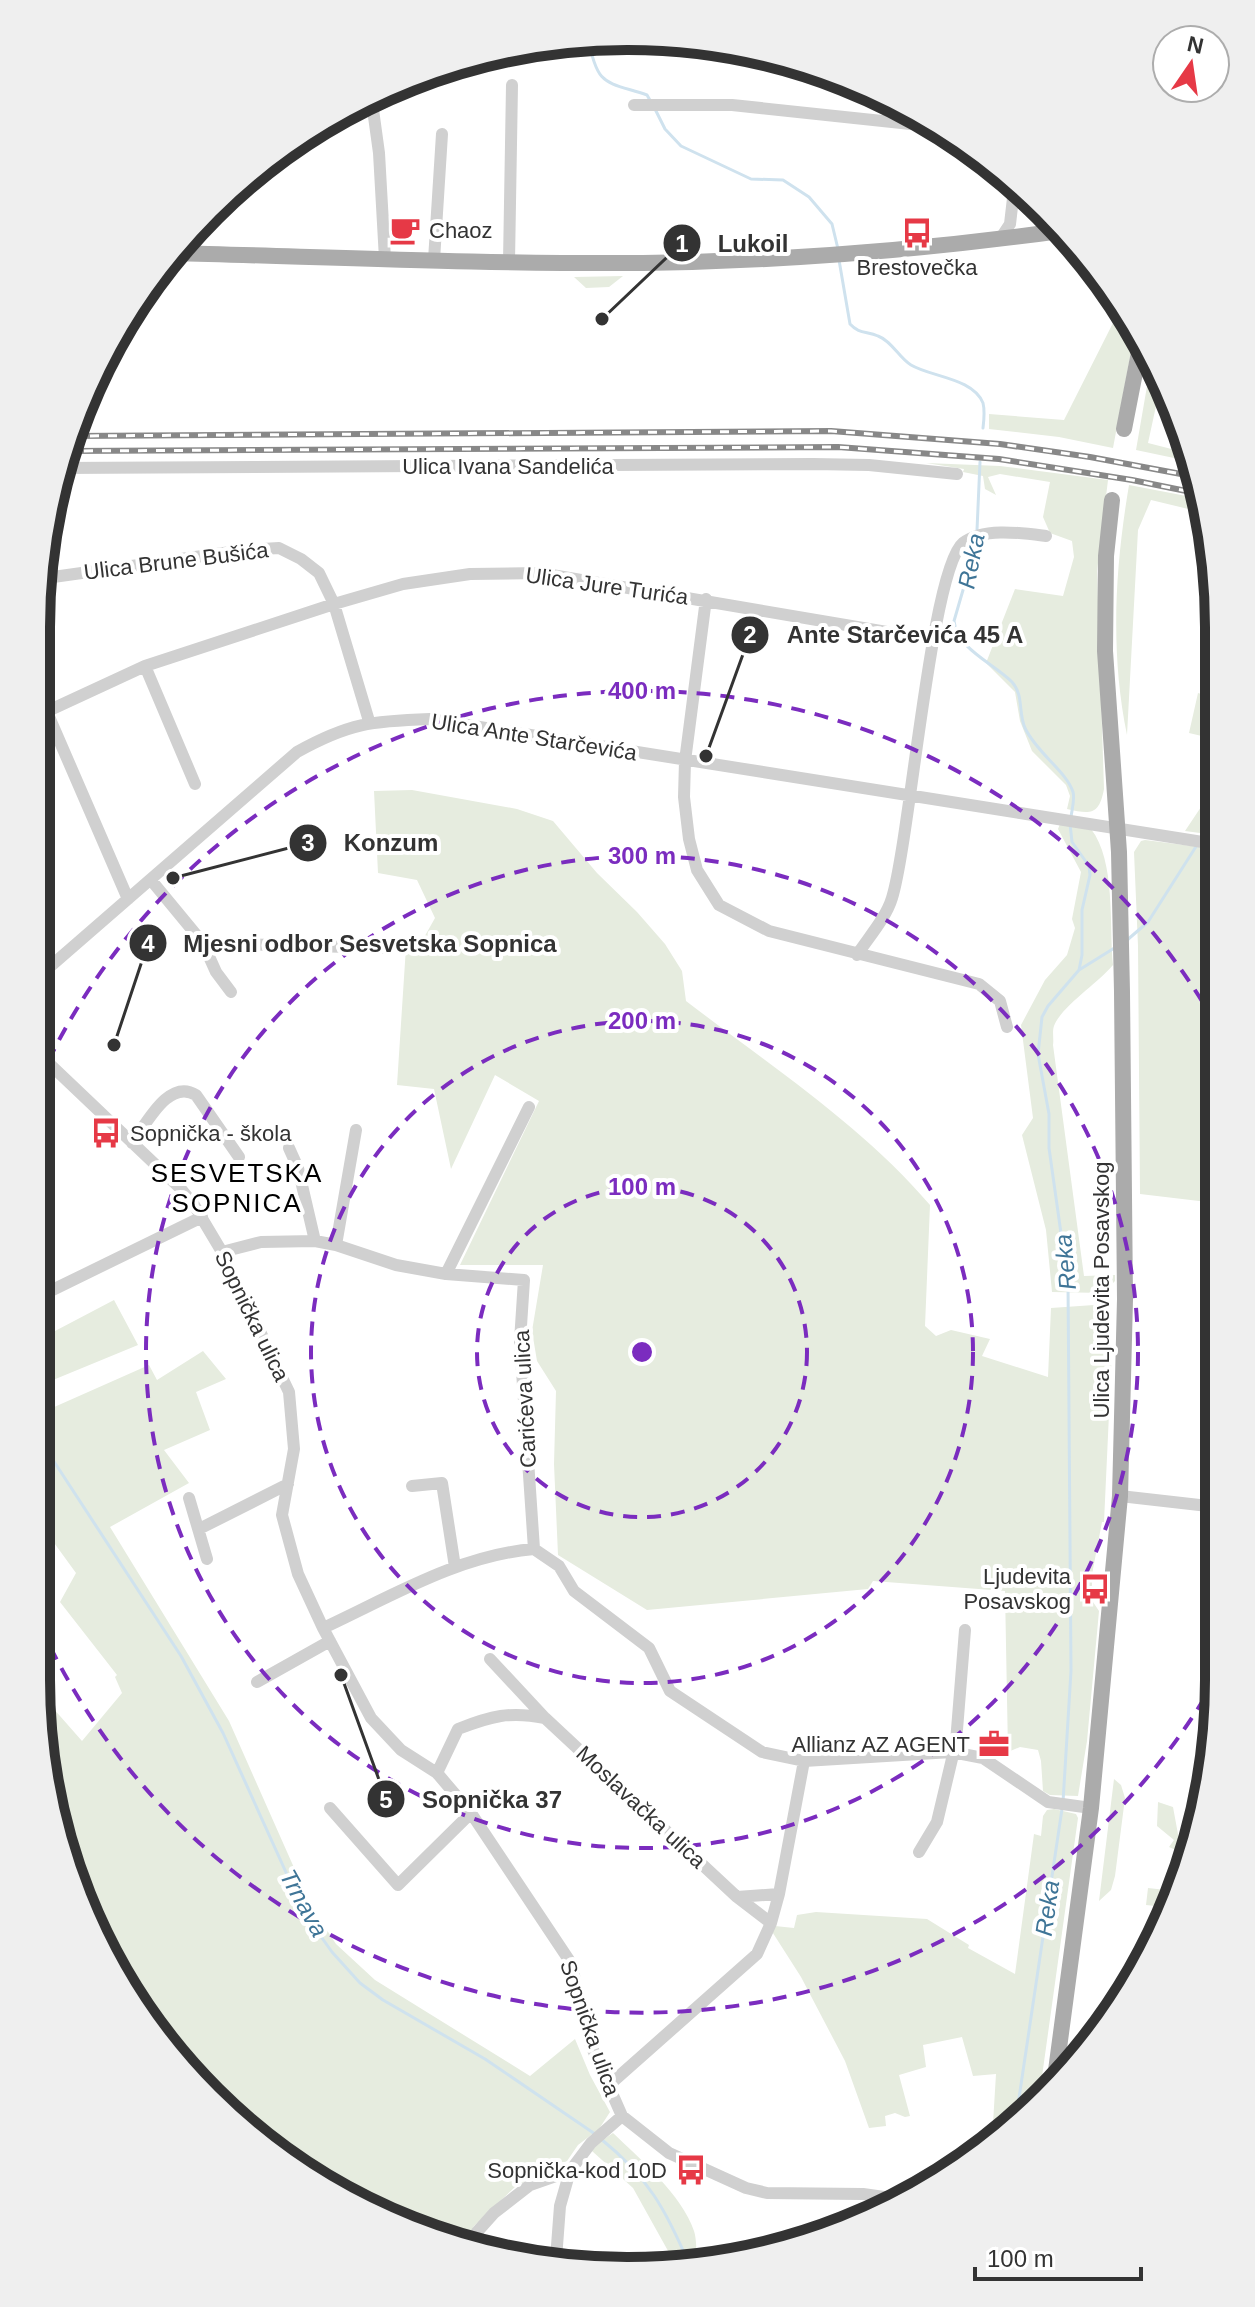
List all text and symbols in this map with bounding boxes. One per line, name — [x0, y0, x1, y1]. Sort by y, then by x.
north arrow — [1151, 24, 1231, 104]
text: N — [1185, 31, 1206, 59]
cafe icon: Chaoz — [388, 213, 422, 247]
bus stop icon: Brestovečka — [900, 216, 934, 250]
place label: Chaoz — [429, 218, 493, 243]
callout: Lukoil — [662, 219, 805, 267]
text: 1 — [675, 230, 689, 257]
text: Lukoil — [718, 230, 788, 257]
place label: Brestovečka — [856, 255, 978, 280]
street label: Ulica Ivana Sandelića — [402, 454, 615, 479]
water label: Reka — [952, 531, 990, 591]
street label: Ulica Brune Bušića — [82, 537, 271, 585]
street label: Ulica Jure Turića — [524, 562, 691, 610]
callout: Ante Starčevića 45 A — [730, 611, 1040, 659]
text: 2 — [743, 621, 757, 648]
text: Ante Starčevića 45 A — [787, 621, 1023, 648]
text: 400 m — [608, 677, 676, 704]
street label: Ulica Ante Starčevića — [429, 708, 639, 766]
callout: Konzum — [288, 819, 455, 867]
text: 3 — [301, 829, 315, 856]
text: Konzum — [344, 829, 438, 856]
text: 300 m — [608, 842, 676, 869]
callout: Mjesni odbor Sesvetska Sopnica — [128, 919, 573, 967]
text: 4 — [141, 930, 155, 957]
text: Mjesni odbor Sesvetska Sopnica — [183, 930, 557, 957]
text: 200 m — [608, 1007, 676, 1034]
bus stop icon: Sopnička - škola — [89, 1116, 123, 1150]
place label: Sopnička - škola — [130, 1121, 292, 1146]
district label: SESVETSKA SOPNICA — [151, 1158, 323, 1218]
street label: Ulica Ljudevita Posavskog — [1089, 1162, 1114, 1418]
text: 100 m — [608, 1173, 676, 1200]
water label: Reka — [1049, 1233, 1081, 1291]
street label: Sopnička ulica — [210, 1247, 295, 1386]
street label: Carićeva ulica — [509, 1329, 541, 1469]
centre of rings — [628, 1338, 656, 1366]
place label: Ljudevita Posavskog — [963, 1564, 1072, 1614]
bus stop icon: Ljudevita Posavskog — [1078, 1572, 1112, 1606]
office icon: Allianz AZ AGENT — [977, 1727, 1011, 1761]
place label: Allianz AZ AGENT — [791, 1732, 970, 1757]
street label: Moslavačka ulica — [571, 1741, 711, 1874]
callout: Sopnička 37 — [366, 1775, 578, 1823]
text: 5 — [379, 1786, 393, 1813]
text: Sopnička 37 — [422, 1786, 562, 1813]
water label: Trnava — [275, 1865, 333, 1941]
water label: Reka — [1030, 1878, 1064, 1938]
street label: Sopnička ulica — [555, 1957, 625, 2100]
bus stop icon: Sopnička-kod 10D — [674, 2153, 708, 2187]
place label: Sopnička-kod 10D — [487, 2158, 667, 2183]
scale bar — [975, 2231, 1141, 2281]
text: 100 m — [987, 2245, 1054, 2272]

